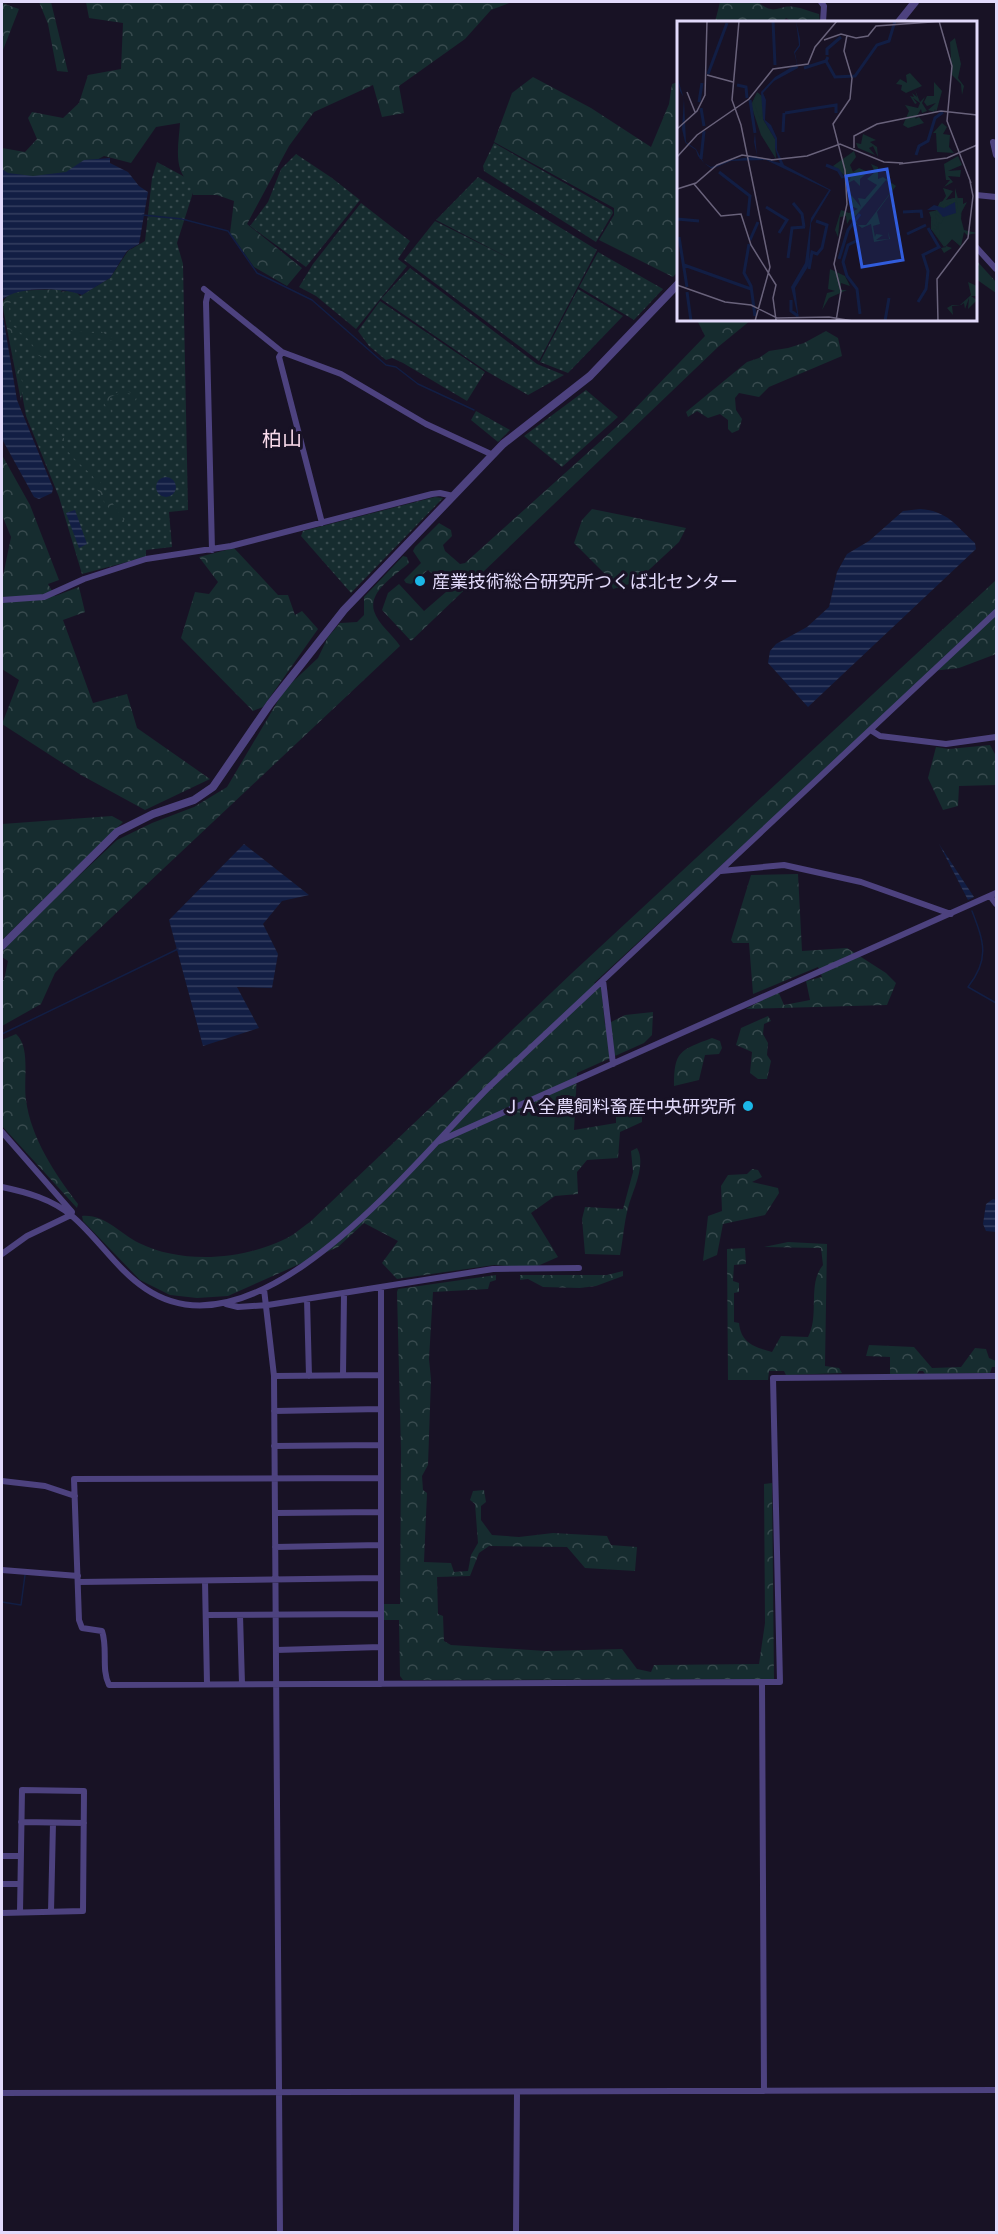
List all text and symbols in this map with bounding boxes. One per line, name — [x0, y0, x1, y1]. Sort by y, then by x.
inset map — [677, 21, 977, 321]
district label: 柏山 — [262, 425, 302, 452]
place label: 産業技術総合研究所つくば北センター — [432, 570, 738, 593]
marker: 産業技術総合研究所つくば北センター — [413, 574, 427, 588]
place label: ＪＡ全農飼料畜産中央研究所 — [502, 1095, 736, 1118]
marker: ＪＡ全農飼料畜産中央研究所 — [741, 1099, 755, 1113]

